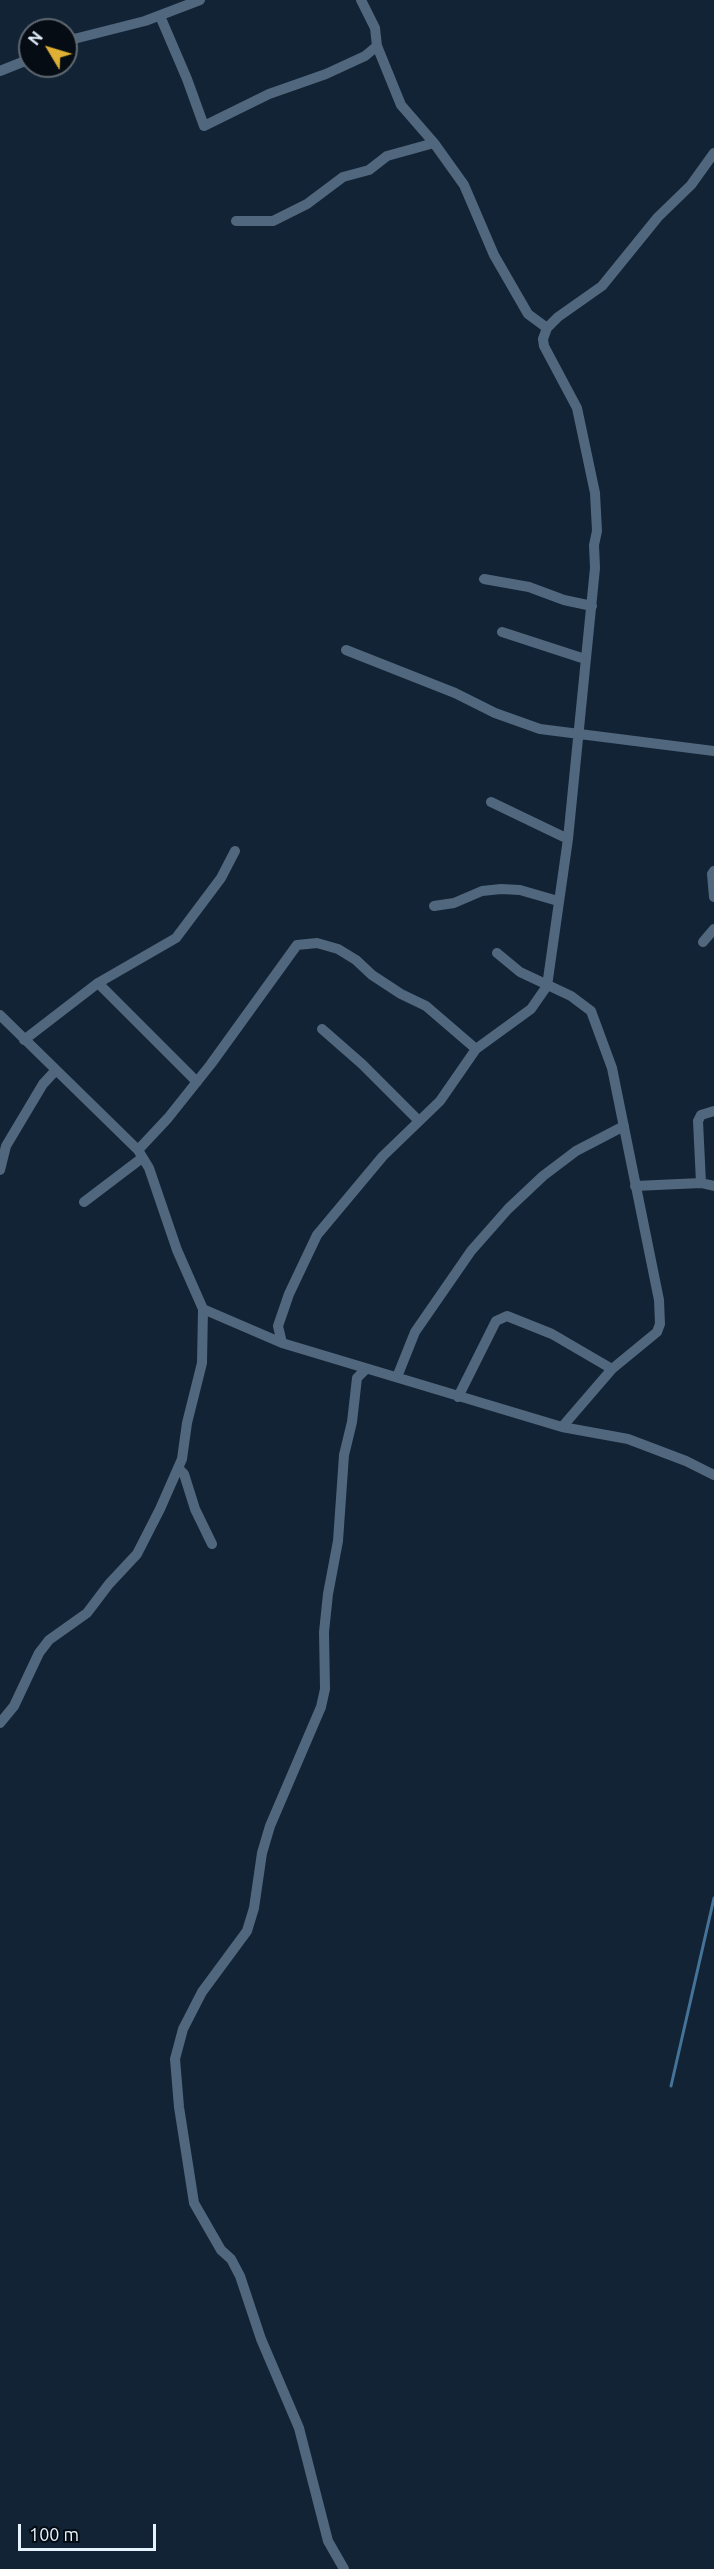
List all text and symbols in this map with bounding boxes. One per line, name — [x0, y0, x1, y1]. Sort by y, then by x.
north arrow — [18, 18, 78, 78]
text: N — [25, 28, 46, 48]
scale bar — [21, 2512, 159, 2550]
text: 100 m — [29, 2524, 79, 2544]

